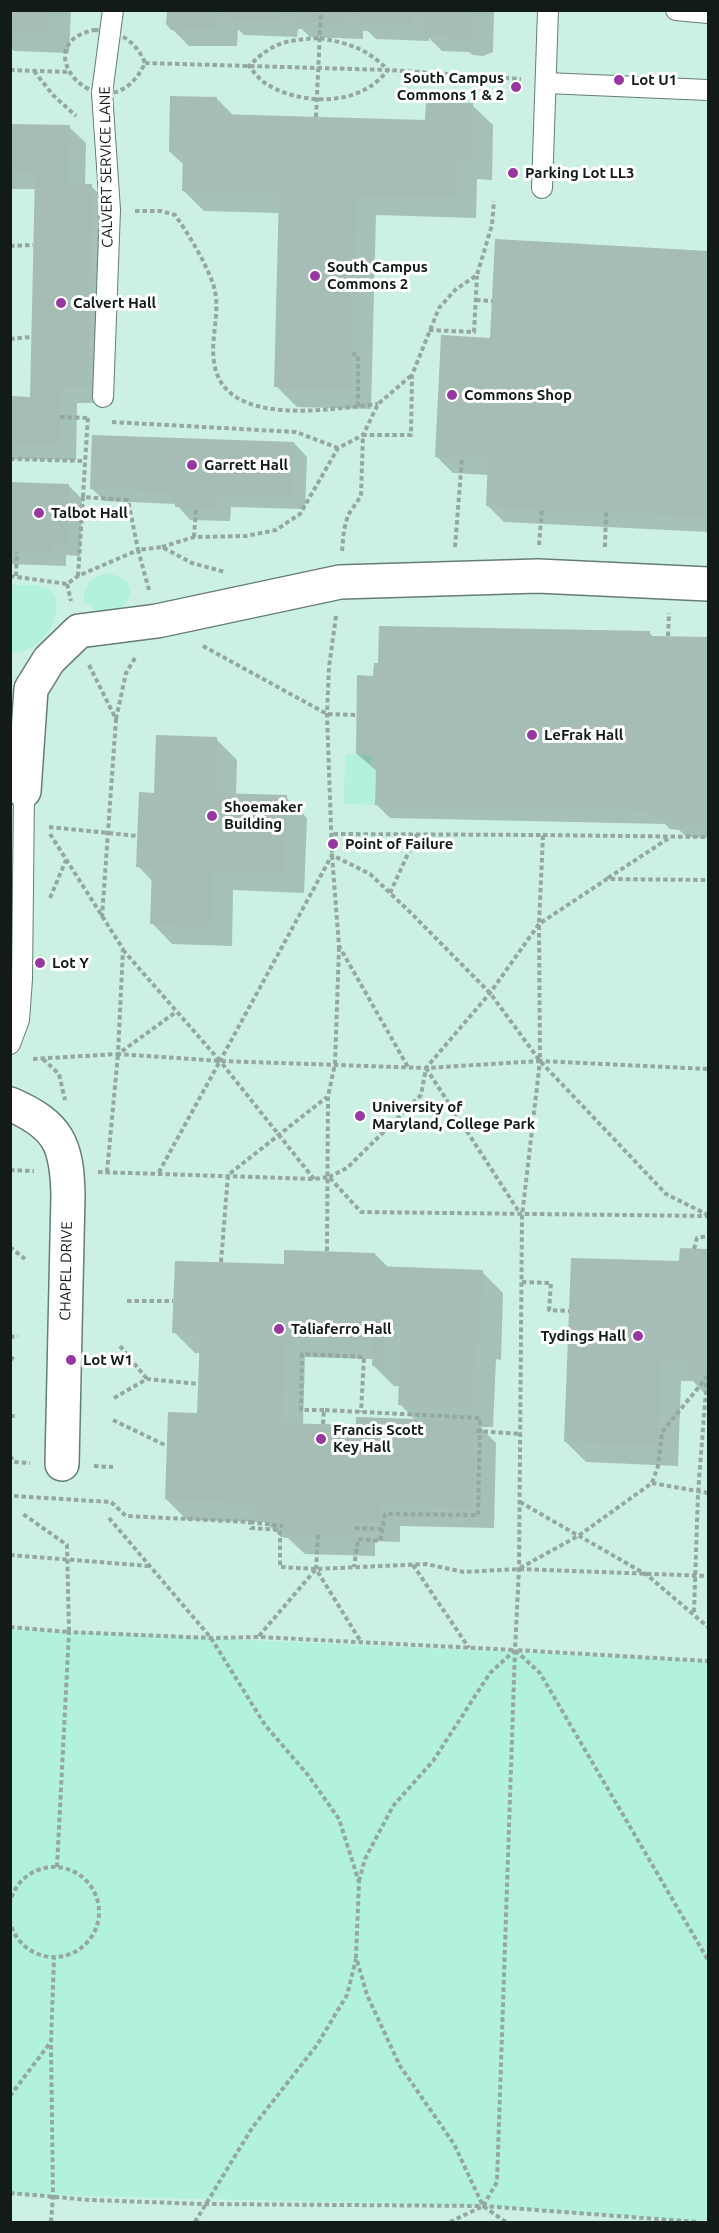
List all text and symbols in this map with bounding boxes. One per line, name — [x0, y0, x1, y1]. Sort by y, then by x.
place label: South Campus Commons 1 & 2 — [397, 69, 504, 104]
place label: Lot U1 — [631, 71, 677, 89]
marker: Lot U1 — [612, 73, 626, 87]
marker: South Campus Commons 1 & 2 — [509, 80, 523, 94]
street label: CALVERT SERVICE LANE — [96, 86, 116, 248]
place label: Parking Lot LL3 — [525, 164, 635, 182]
marker: Parking Lot LL3 — [506, 166, 520, 180]
place label: South Campus Commons 2 — [327, 258, 428, 293]
marker: South Campus Commons 2 — [308, 269, 322, 283]
place label: Calvert Hall — [73, 294, 156, 312]
marker: Calvert Hall — [54, 296, 68, 310]
place label: Commons Shop — [464, 386, 572, 404]
marker: Commons Shop — [445, 388, 459, 402]
place label: Garrett Hall — [204, 456, 288, 474]
marker: Garrett Hall — [185, 458, 199, 472]
place label: Talbot Hall — [51, 504, 128, 522]
marker: Talbot Hall — [32, 506, 46, 520]
place label: LeFrak Hall — [544, 726, 623, 744]
marker: LeFrak Hall — [525, 728, 539, 742]
place label: Shoemaker Building — [224, 798, 303, 833]
marker: Shoemaker Building — [205, 809, 219, 823]
place label: Point of Failure — [345, 835, 453, 853]
marker: Point of Failure — [326, 837, 340, 851]
place label: Lot Y — [52, 954, 89, 972]
marker: Lot Y — [33, 956, 47, 970]
place label: University of Maryland, College Park — [372, 1098, 535, 1133]
marker: University of Maryland, College Park — [353, 1109, 367, 1123]
street label: CHAPEL DRIVE — [56, 1221, 76, 1321]
place label: Taliaferro Hall — [291, 1320, 392, 1338]
marker: Taliaferro Hall — [272, 1322, 286, 1336]
place label: Tydings Hall — [541, 1327, 626, 1345]
marker: Tydings Hall — [631, 1329, 645, 1343]
place label: Lot W1 — [83, 1351, 133, 1369]
marker: Lot W1 — [64, 1353, 78, 1367]
place label: Francis Scott Key Hall — [333, 1421, 424, 1456]
marker: Francis Scott Key Hall — [314, 1432, 328, 1446]

